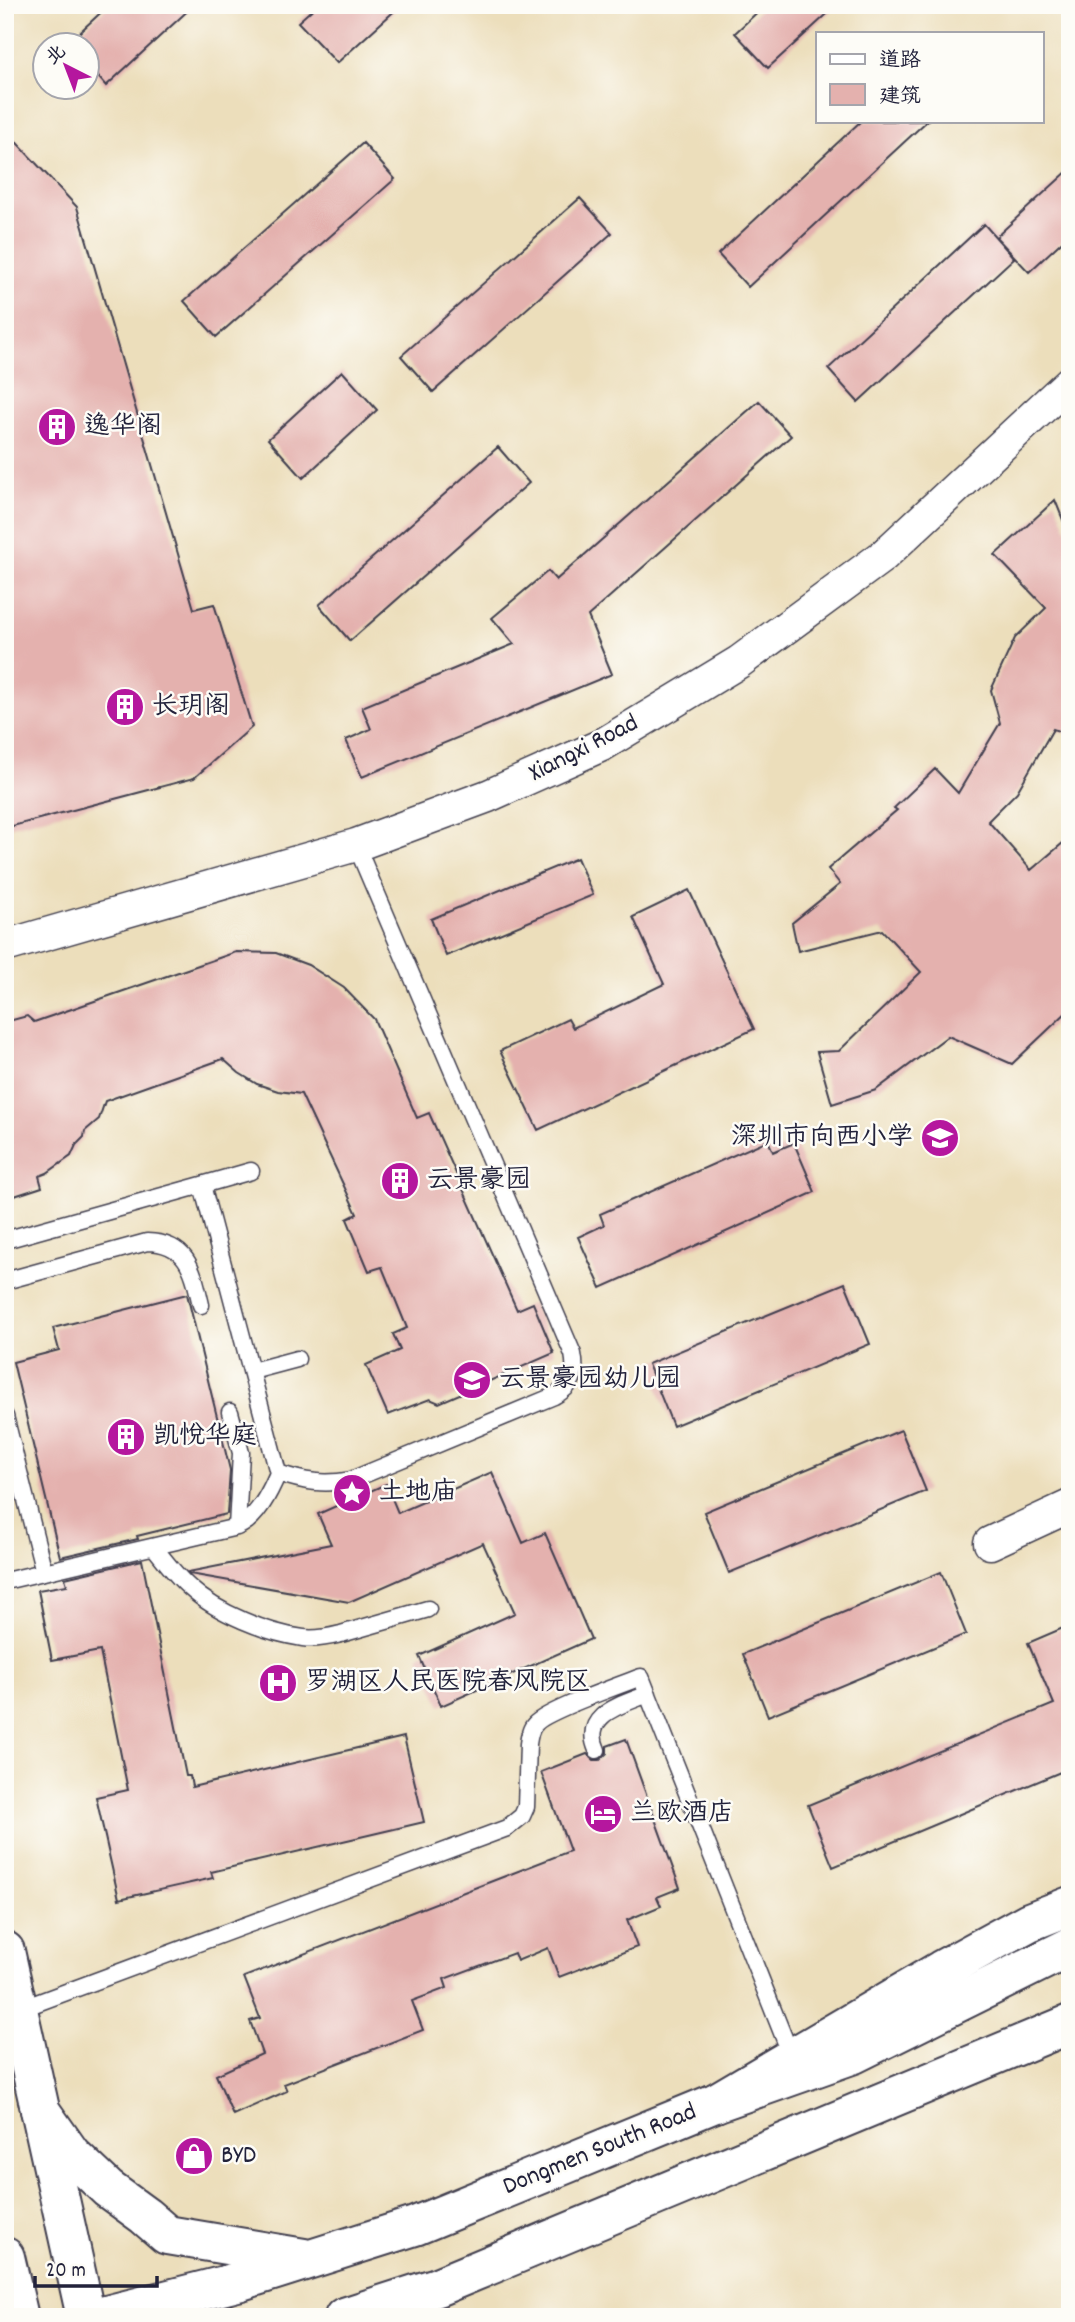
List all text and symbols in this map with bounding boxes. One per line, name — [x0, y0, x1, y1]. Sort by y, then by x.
north arrow — [32, 32, 102, 102]
legend — [816, 32, 1044, 122]
text: 北 — [41, 40, 73, 72]
text: 道路 — [879, 47, 921, 77]
text: 建筑 — [879, 83, 921, 113]
building icon: 逸华阁 — [36, 406, 78, 448]
place label: 逸华阁 — [84, 409, 162, 446]
building icon: 长玥阁 — [104, 686, 146, 728]
place label: 长玥阁 — [152, 689, 230, 726]
street label: Xiangxi Road — [523, 706, 645, 792]
school or university icon: 深圳市向西小学 — [919, 1117, 961, 1159]
place label: 深圳市向西小学 — [731, 1120, 913, 1157]
building icon: 云景豪园 — [379, 1160, 421, 1202]
place label: 云景豪园 — [427, 1163, 531, 1200]
school or university icon: 云景豪园幼儿园 — [451, 1359, 493, 1401]
place label: 云景豪园幼儿园 — [499, 1362, 681, 1399]
building icon: 凯悦华庭 — [105, 1416, 147, 1458]
place label: 凯悦华庭 — [153, 1419, 257, 1456]
place icon: 土地庙 — [331, 1472, 373, 1514]
place label: 土地庙 — [379, 1475, 457, 1512]
hospital icon: 罗湖区人民医院春风院区 — [257, 1662, 299, 1704]
place label: 罗湖区人民医院春风院区 — [305, 1665, 591, 1702]
hotel icon: 兰欧酒店 — [582, 1793, 624, 1835]
place label: 兰欧酒店 — [630, 1796, 734, 1833]
street label: Dongmen South Road — [498, 2094, 702, 2206]
shop icon: BYD — [173, 2135, 215, 2177]
place label: BYD — [221, 2138, 256, 2175]
scale bar — [35, 2245, 158, 2289]
text: 20 m — [46, 2257, 86, 2287]

